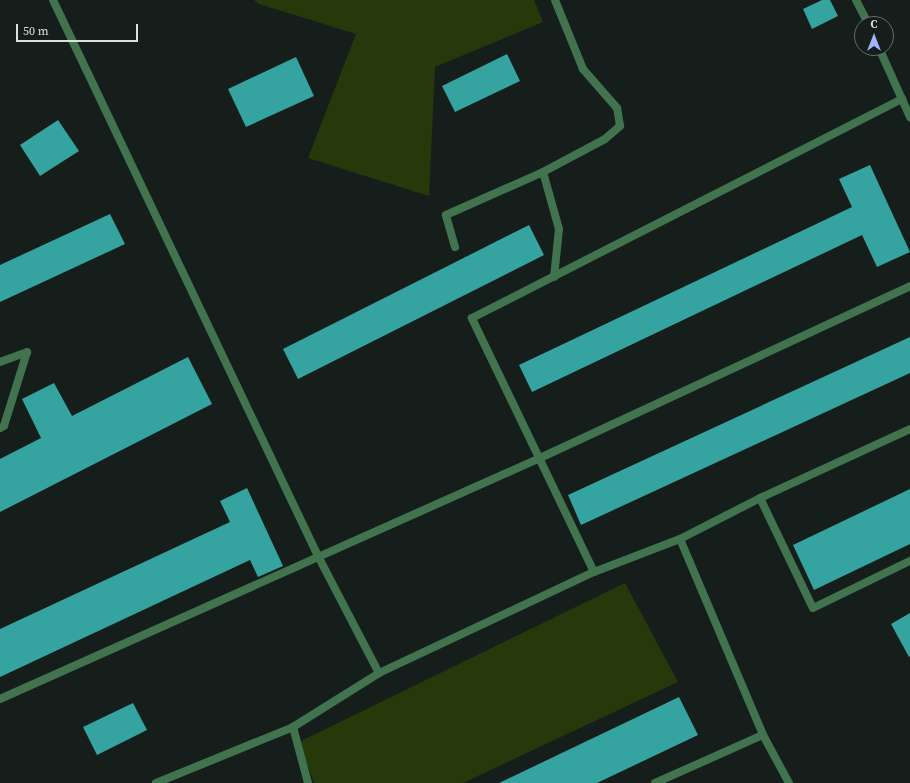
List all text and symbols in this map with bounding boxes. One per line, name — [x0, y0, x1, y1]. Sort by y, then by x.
scale bar — [18, 16, 140, 42]
north arrow — [854, 16, 894, 56]
text: С — [871, 17, 877, 32]
text: 50 m — [23, 23, 49, 39]

